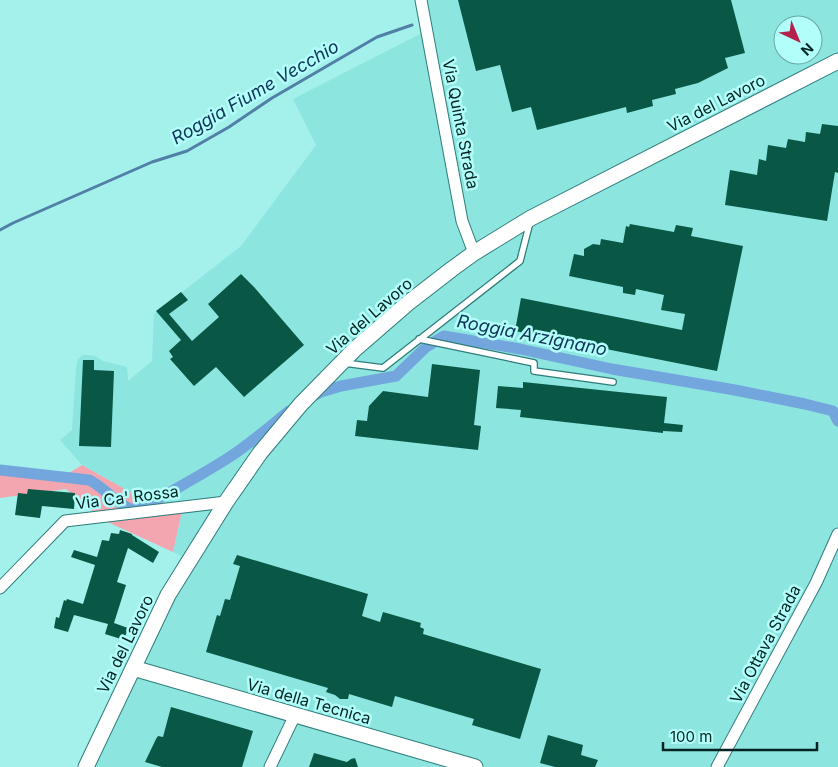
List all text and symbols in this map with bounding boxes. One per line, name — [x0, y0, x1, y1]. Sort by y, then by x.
north arrow — [773, 15, 823, 65]
water label: Roggia Fiume Vecchio — [168, 35, 342, 149]
text: N — [798, 40, 817, 60]
street label: Via Quinta Strada — [439, 58, 483, 190]
street label: Via del Lavoro — [664, 70, 768, 136]
street label: Via del Lavoro — [322, 273, 416, 359]
water label: Roggia Arzignano — [455, 310, 609, 360]
street label: Via Ca' Rossa — [74, 481, 180, 513]
street label: Via Ottava Strada — [725, 581, 805, 707]
street label: Via del Lavoro — [92, 591, 158, 697]
street label: Via della Tecnica — [245, 674, 373, 728]
scale bar — [663, 720, 817, 752]
text: 100 m — [670, 727, 712, 746]

